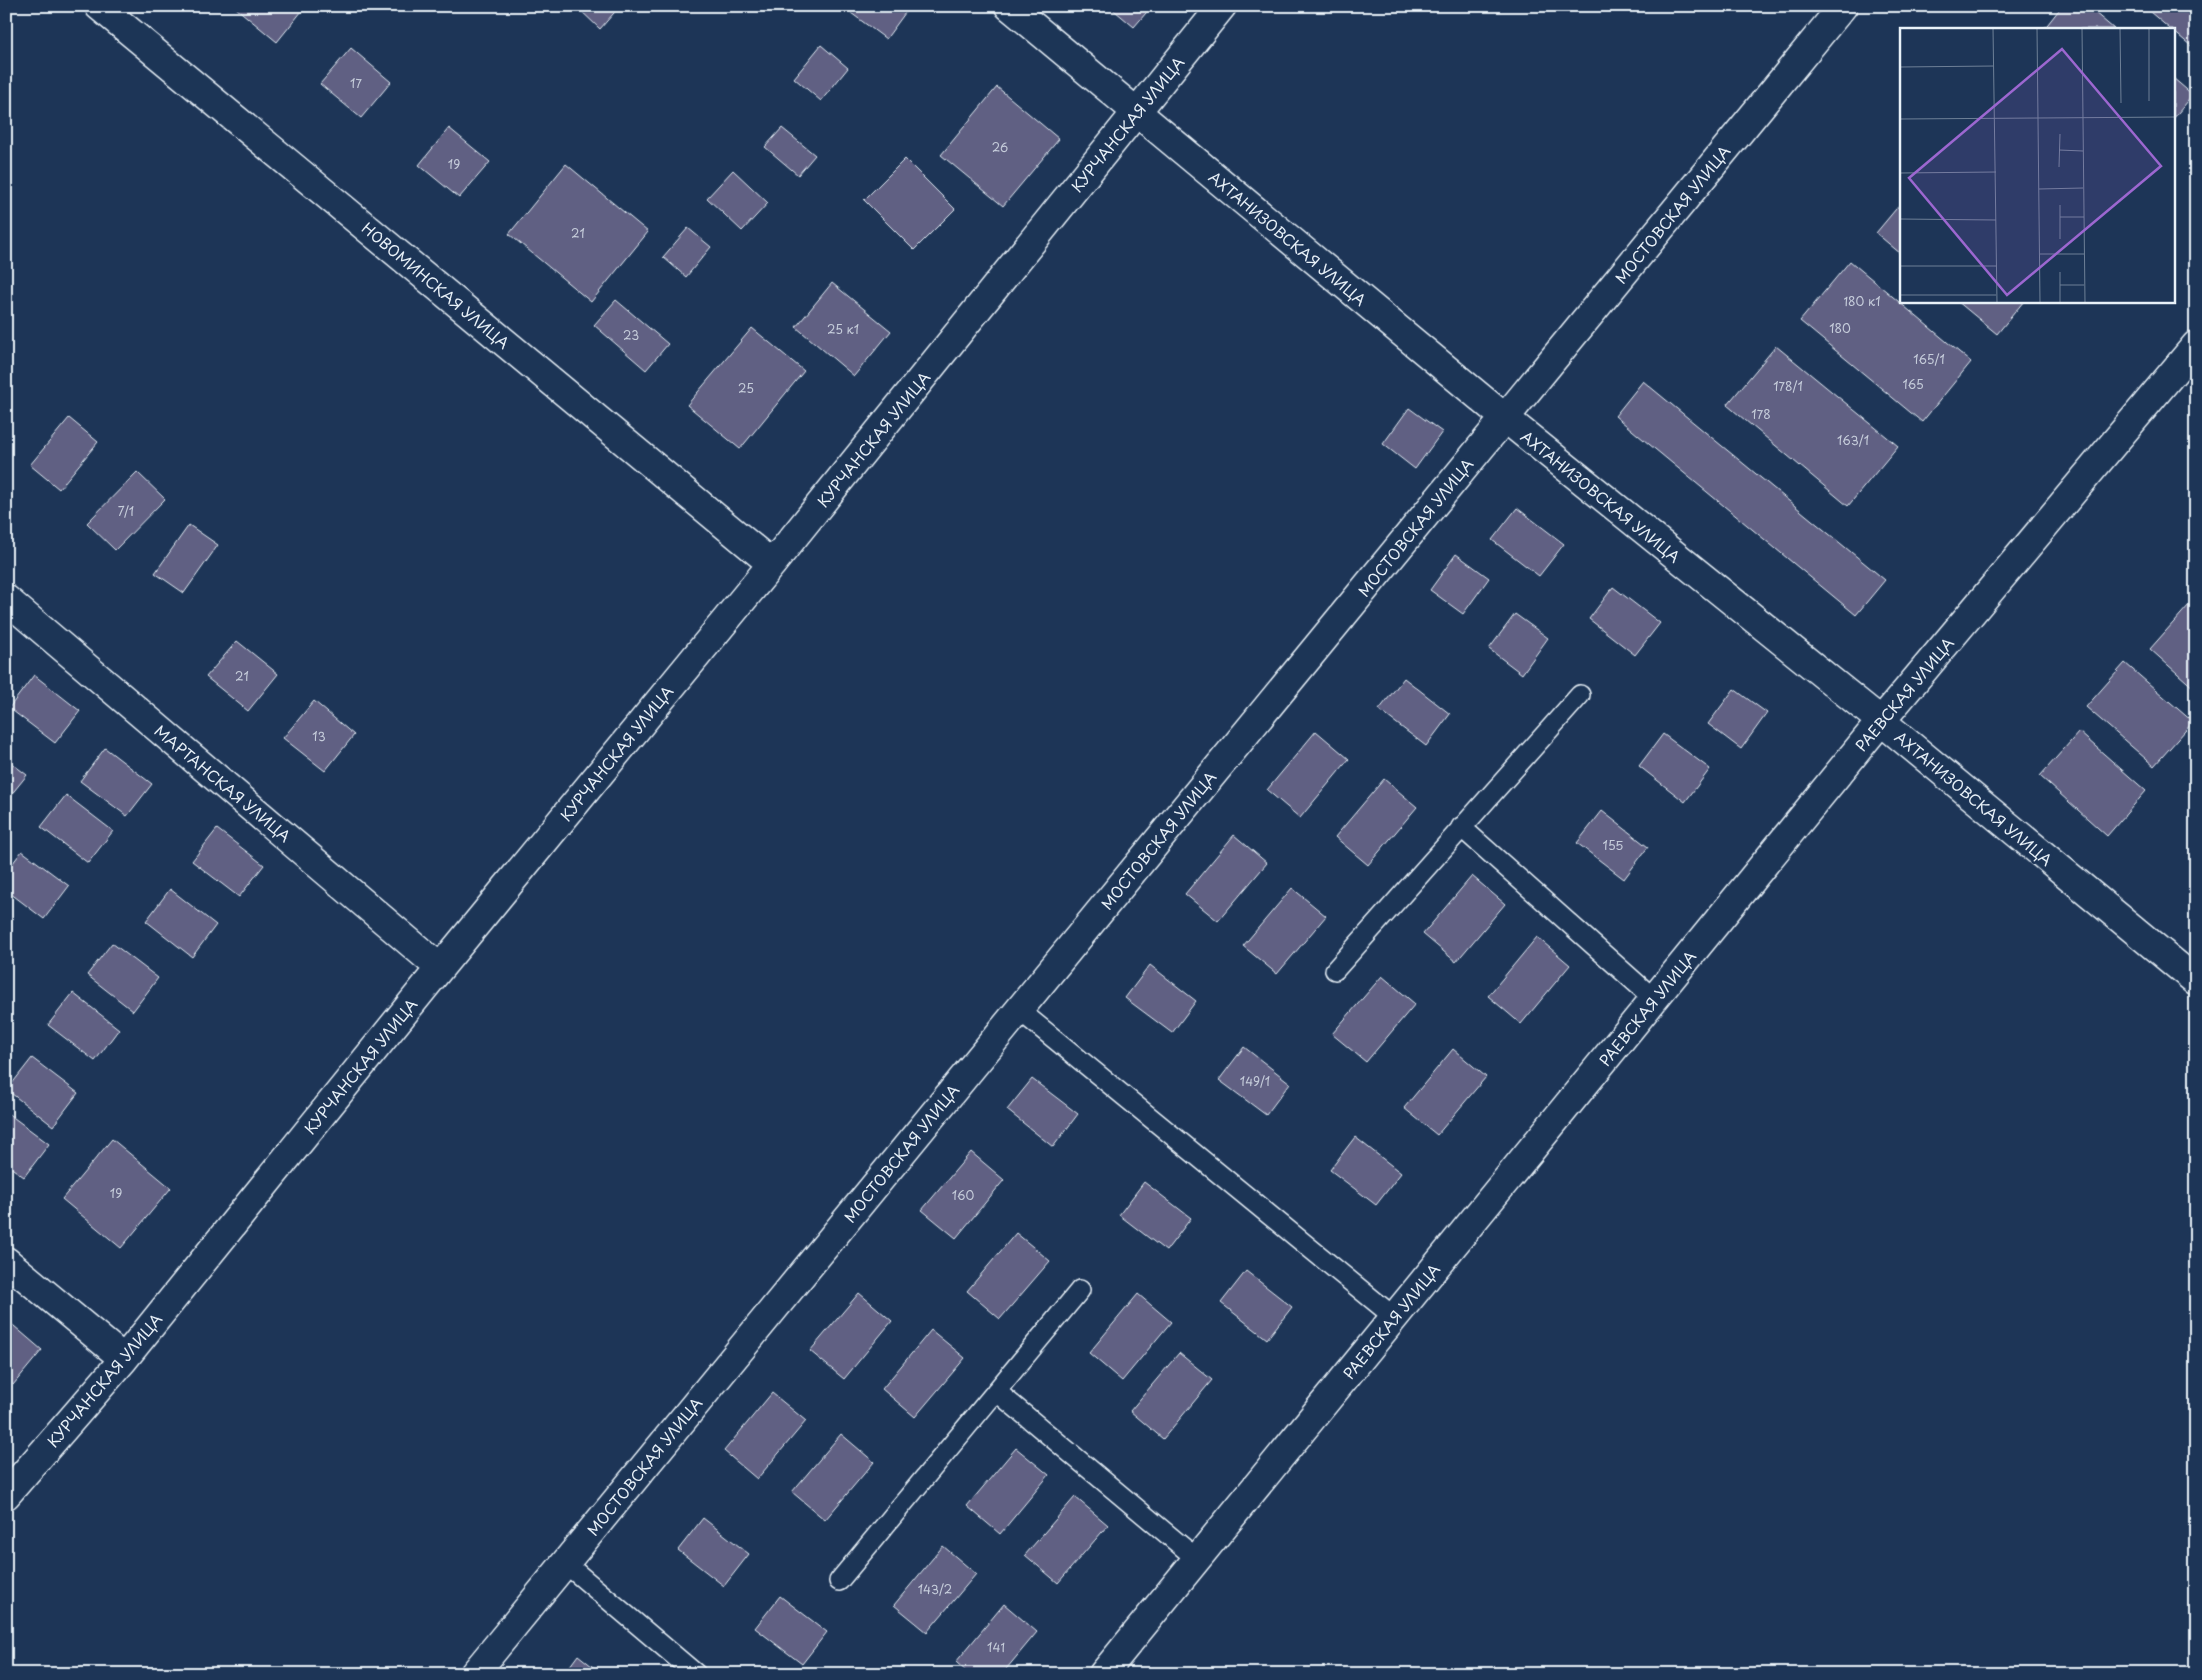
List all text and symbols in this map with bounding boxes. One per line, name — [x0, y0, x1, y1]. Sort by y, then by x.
inset map — [1900, 28, 2174, 302]
street label: КУРЧАНСКАЯ УЛИЦА — [1065, 51, 1189, 197]
house number: 17 — [350, 74, 362, 92]
house number: 26 — [992, 138, 1008, 156]
street label: МОСТОВСКАЯ УЛИЦА — [1609, 140, 1735, 288]
house number: 19 — [448, 155, 460, 173]
street label: АХТАНИЗОВСКАЯ УЛИЦА — [1204, 165, 1372, 311]
street label: НОВОМИНСКАЯ УЛИЦА — [357, 216, 515, 354]
house number: 21 — [571, 224, 585, 242]
house number: 180 к1 — [1843, 292, 1881, 310]
house number: 180 — [1829, 319, 1851, 337]
house number: 25 к1 — [827, 320, 859, 338]
house number: 23 — [623, 326, 639, 344]
house number: 165/1 — [1913, 350, 1945, 368]
street label: КУРЧАНСКАЯ УЛИЦА — [811, 366, 935, 512]
house number: 165 — [1902, 375, 1924, 393]
house number: 178/1 — [1773, 377, 1803, 395]
house number: 25 — [738, 379, 754, 397]
house number: 178 — [1751, 405, 1771, 423]
street label: АХТАНИЗОВСКАЯ УЛИЦА — [1516, 424, 1686, 568]
house number: 163/1 — [1837, 431, 1869, 449]
street label: МОСТОВСКАЯ УЛИЦА — [1352, 453, 1478, 601]
house number: 7/1 — [118, 502, 134, 520]
street label: РАЕВСКАЯ УЛИЦА — [1849, 632, 1959, 756]
house number: 21 — [235, 667, 249, 685]
street label: КУРЧАНСКАЯ УЛИЦА — [554, 680, 678, 826]
street label: МАРТАНСКАЯ УЛИЦА — [150, 719, 296, 847]
street label: АХТАНИЗОВСКАЯ УЛИЦА — [1890, 725, 2058, 871]
house number: 13 — [312, 727, 326, 745]
street label: МОСТОВСКАЯ УЛИЦА — [1095, 766, 1221, 914]
house number: 155 — [1603, 836, 1623, 854]
street label: РАЕВСКАЯ УЛИЦА — [1593, 945, 1701, 1071]
street label: КУРЧАНСКАЯ УЛИЦА — [298, 993, 422, 1139]
house number: 149/1 — [1240, 1072, 1270, 1090]
street label: МОСТОВСКАЯ УЛИЦА — [838, 1079, 964, 1227]
house number: 19 — [110, 1184, 122, 1202]
house number: 160 — [952, 1186, 975, 1204]
street label: РАЕВСКАЯ УЛИЦА — [1337, 1258, 1445, 1384]
street label: КУРЧАНСКАЯ УЛИЦА — [41, 1308, 167, 1452]
street label: МОСТОВСКАЯ УЛИЦА — [581, 1392, 707, 1540]
house number: 143/2 — [918, 1580, 952, 1598]
house number: 141 — [987, 1638, 1005, 1656]

